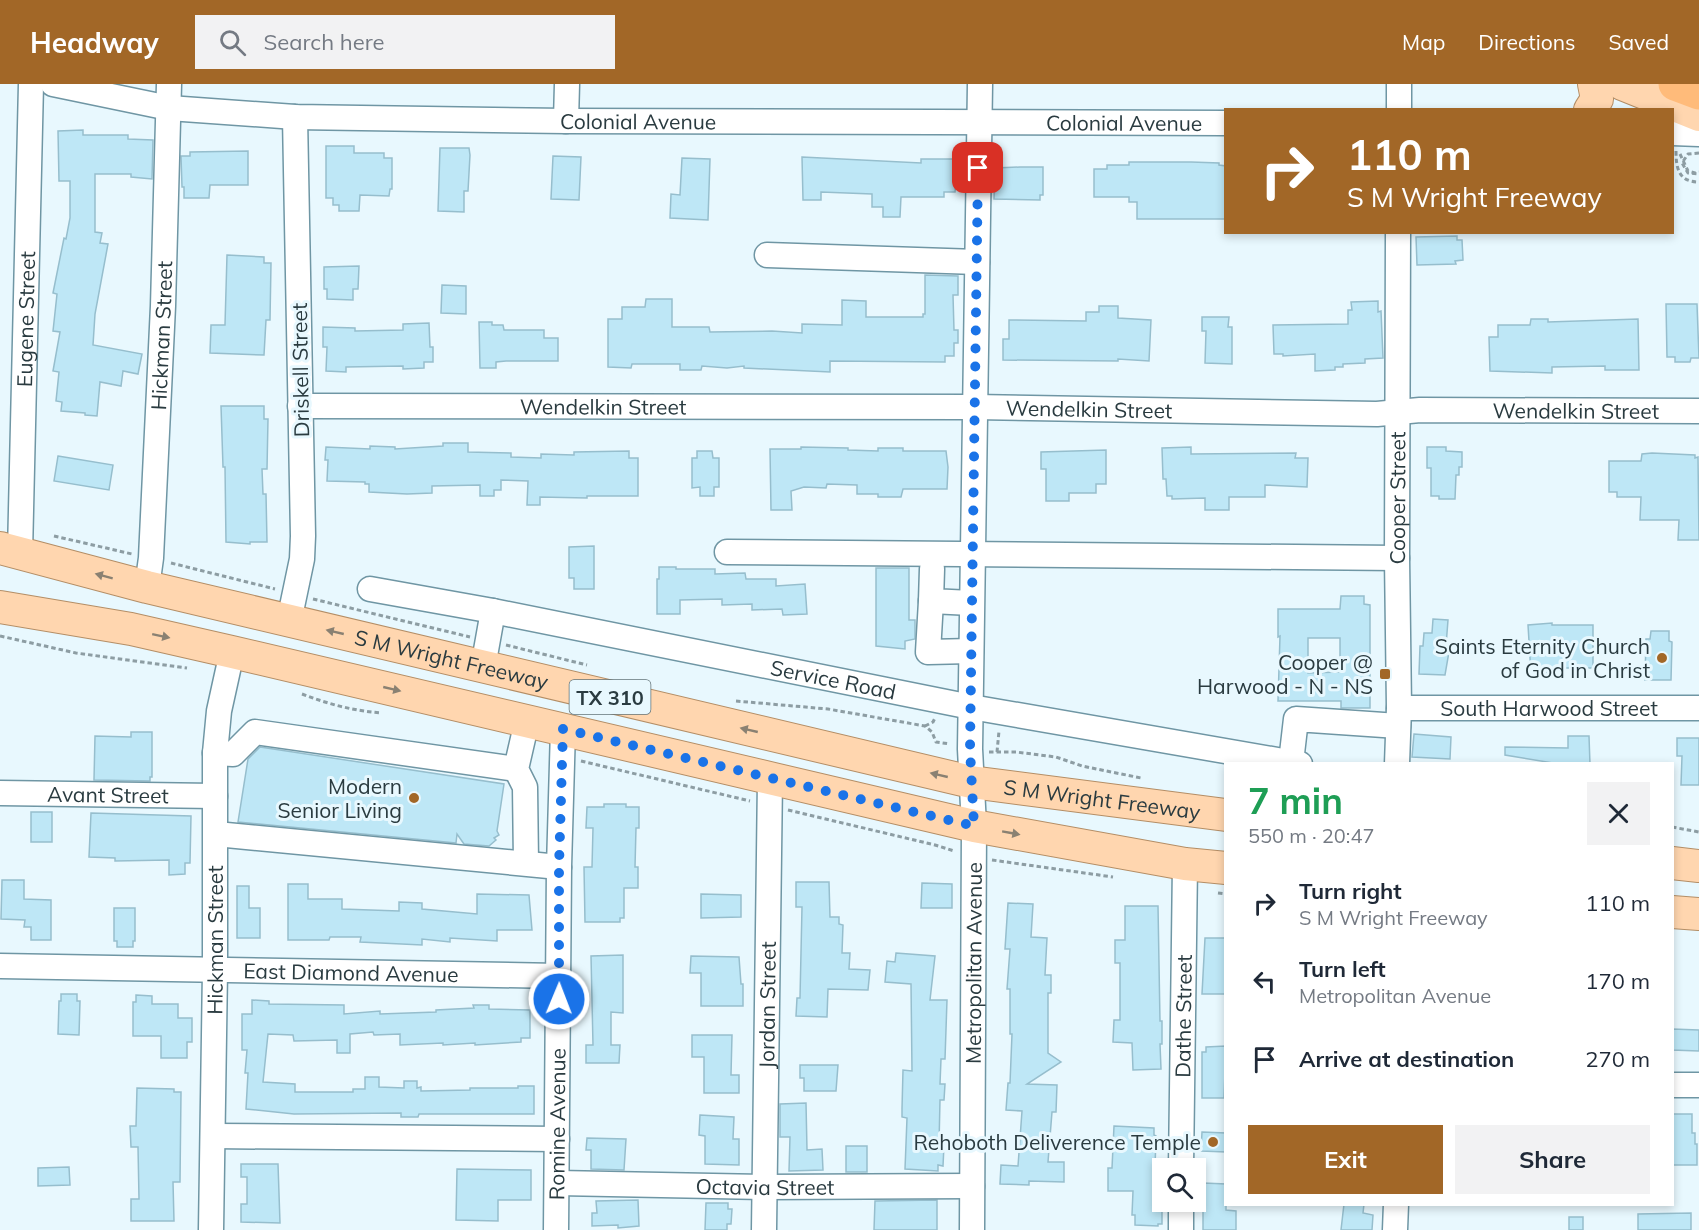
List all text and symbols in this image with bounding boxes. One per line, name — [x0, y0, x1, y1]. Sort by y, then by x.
search box — [195, 15, 615, 69]
text: Headway — [30, 25, 159, 60]
icon: search — [216, 26, 249, 59]
text: Search here — [264, 28, 385, 56]
text: Map — [1402, 29, 1445, 55]
text: Directions — [1478, 29, 1575, 55]
text: Saved — [1608, 29, 1669, 55]
street label: Colonial Avenue — [560, 108, 716, 134]
street label: Colonial Avenue — [1046, 109, 1202, 136]
text: 110 m — [1347, 128, 1472, 181]
icon: right — [1248, 132, 1326, 210]
pin — [952, 142, 1003, 193]
icon: arrive — [961, 151, 994, 184]
text: S M Wright Freeway — [1347, 180, 1602, 214]
street label: Eugene Street — [11, 251, 40, 387]
street label: Hickman Street — [145, 261, 177, 411]
street label: Driskell Street — [286, 303, 314, 437]
street label: Wendelkin Street — [520, 393, 686, 420]
street label: Wendelkin Street — [1005, 395, 1173, 423]
street label: Wendelkin Street — [1492, 397, 1659, 424]
street label: Cooper Street — [1384, 432, 1410, 565]
one-way arrow — [95, 571, 113, 580]
street label: S M Wright Freeway — [352, 624, 551, 695]
one-way arrow — [326, 626, 344, 636]
one-way arrow — [152, 632, 171, 641]
place label: Saints Eternity Church of God in Christ — [1435, 633, 1650, 683]
place label: Cooper @ Harwood - N - NS — [1197, 649, 1373, 699]
marker: Saints Eternity Church of God in Christ — [1655, 651, 1669, 665]
street label: Service Road — [768, 654, 898, 705]
marker: Cooper @ Harwood - N - NS — [1378, 667, 1392, 681]
road number: TX 310 — [570, 680, 650, 714]
one-way arrow — [383, 685, 402, 694]
street label: South Harwood Street — [1440, 695, 1658, 721]
one-way arrow — [739, 725, 758, 734]
one-way arrow — [930, 769, 948, 779]
place label: Modern Senior Living — [278, 773, 402, 823]
street label: S M Wright Freeway — [1002, 773, 1202, 825]
text: 7 min — [1248, 778, 1343, 823]
street label: Avant Street — [47, 781, 169, 808]
button: close — [1587, 782, 1650, 845]
marker: Modern Senior Living — [407, 791, 421, 805]
text: 550 m · 20:47 — [1248, 823, 1374, 848]
one-way arrow — [1002, 829, 1021, 838]
street label: Metropolitan Avenue — [960, 862, 987, 1064]
street label: Hickman Street — [201, 865, 228, 1015]
text: Turn right — [1299, 877, 1402, 905]
icon: right — [1248, 887, 1281, 920]
text: 110 m — [1585, 889, 1650, 917]
text: S M Wright Freeway — [1299, 905, 1488, 930]
street label: Jordan Street — [753, 941, 781, 1069]
street label: Dathe Street — [1169, 954, 1197, 1078]
text: Turn left — [1299, 955, 1386, 983]
street label: East Diamond Avenue — [243, 957, 459, 987]
icon: left — [1248, 965, 1281, 998]
position arrow — [527, 967, 591, 1031]
text: 170 m — [1585, 967, 1650, 995]
text: Metropolitan Avenue — [1299, 983, 1491, 1008]
icon: arrive — [1248, 1043, 1281, 1076]
text: Arrive at destination — [1299, 1045, 1514, 1073]
text: 270 m — [1585, 1045, 1650, 1073]
street label: Romine Avenue — [543, 1048, 571, 1200]
button: Exit — [1248, 1125, 1443, 1194]
button: Share — [1455, 1125, 1650, 1194]
place label: Rehoboth Deliverence Temple — [914, 1129, 1201, 1155]
marker: Rehoboth Deliverence Temple — [1206, 1135, 1220, 1149]
map controls — [1152, 1158, 1206, 1212]
button: search — [1152, 1158, 1206, 1212]
street label: Octavia Street — [695, 1173, 834, 1200]

